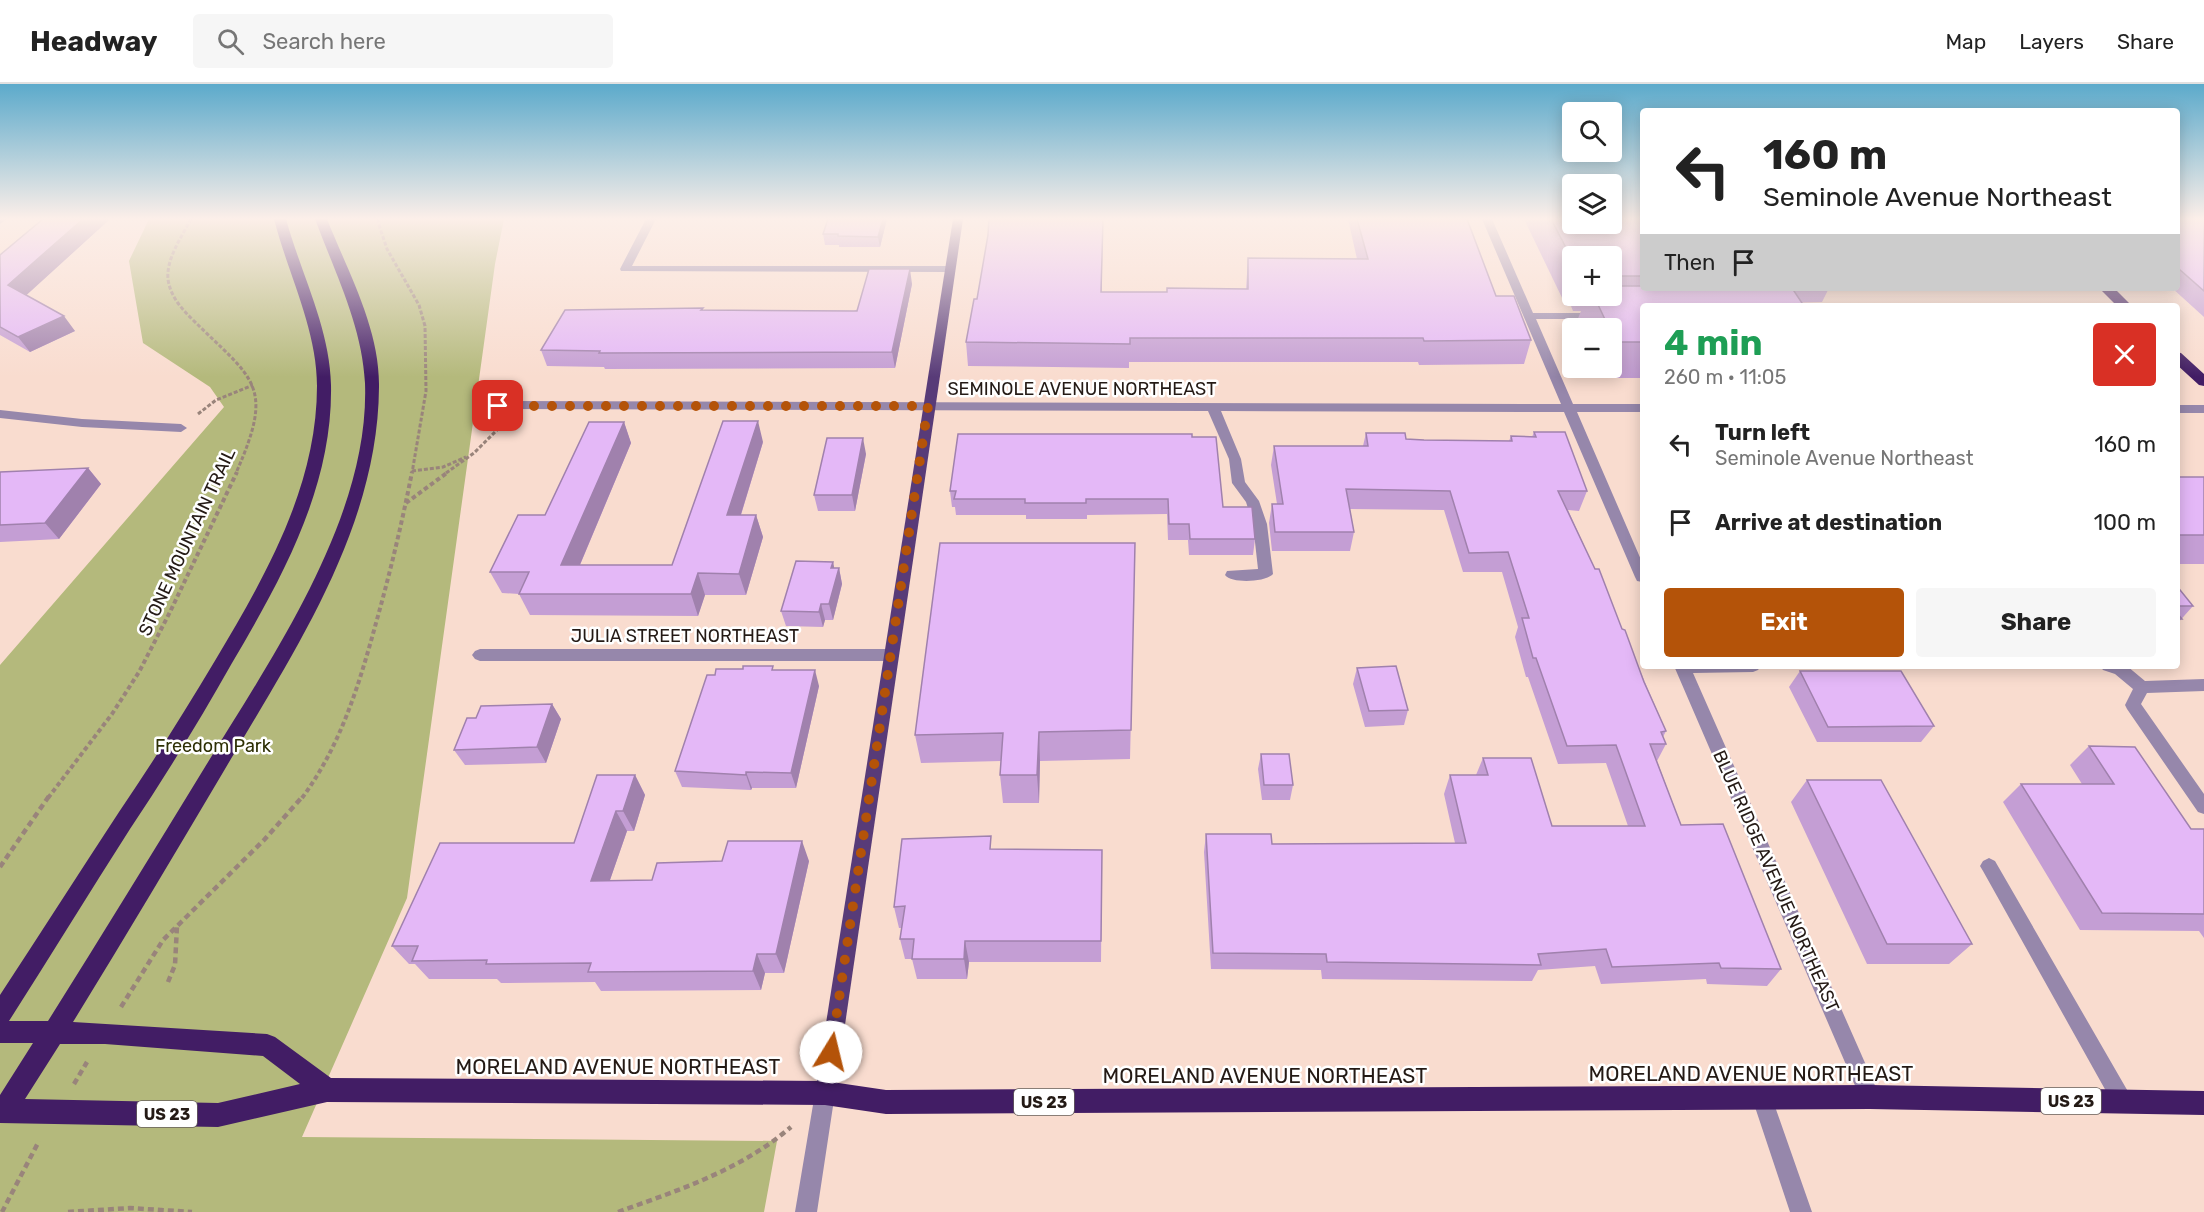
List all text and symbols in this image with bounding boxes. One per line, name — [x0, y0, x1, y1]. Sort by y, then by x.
search box — [193, 14, 613, 68]
text: Headway — [30, 25, 157, 58]
icon: search — [214, 25, 247, 58]
text: Search here — [262, 28, 386, 55]
text: Map — [1945, 29, 1986, 54]
text: Layers — [2019, 29, 2084, 54]
text: Share — [2117, 29, 2174, 54]
map controls — [1562, 102, 1622, 378]
button: search — [1562, 102, 1622, 162]
text: 160 m — [1763, 130, 1887, 180]
icon: left — [1664, 132, 1742, 210]
button: layers — [1562, 174, 1622, 234]
text: Seminole Avenue Northeast — [1763, 181, 2112, 213]
button: + — [1562, 246, 1622, 306]
icon: arrive — [1727, 246, 1760, 279]
text: Then — [1664, 249, 1715, 276]
button: − — [1562, 318, 1622, 378]
text: 4 min — [1664, 321, 1763, 364]
button: close — [2093, 323, 2156, 386]
text: 260 m · 11:05 — [1664, 365, 1786, 389]
street label: SEMINOLE AVENUE NORTHEAST — [947, 378, 1217, 400]
pin — [472, 380, 523, 431]
icon: arrive — [481, 389, 514, 422]
text: Turn left — [1715, 419, 1810, 446]
icon: left — [1664, 428, 1697, 461]
text: 160 m — [2094, 431, 2156, 458]
street label: STONE MOUNTAIN TRAIL — [134, 445, 240, 639]
text: Seminole Avenue Northeast — [1715, 446, 1973, 470]
icon: arrive — [1664, 506, 1697, 539]
text: Arrive at destination — [1715, 509, 1942, 536]
text: 100 m — [2094, 509, 2156, 536]
button: Exit — [1664, 588, 1904, 657]
button: Share — [1916, 588, 2156, 657]
street label: JULIA STREET NORTHEAST — [571, 625, 799, 647]
park label: Freedom Park — [155, 735, 272, 757]
street label: BLUE RIDGE AVENUE NORTHEAST — [1708, 747, 1844, 1015]
position arrow — [799, 1020, 863, 1084]
street label: MORELAND AVENUE NORTHEAST — [456, 1054, 780, 1079]
street label: MORELAND AVENUE NORTHEAST — [1589, 1061, 1913, 1086]
street label: MORELAND AVENUE NORTHEAST — [1103, 1063, 1427, 1088]
road number: US 23 — [2041, 1088, 2101, 1114]
road number: US 23 — [1014, 1089, 1074, 1115]
road number: US 23 — [137, 1101, 197, 1127]

